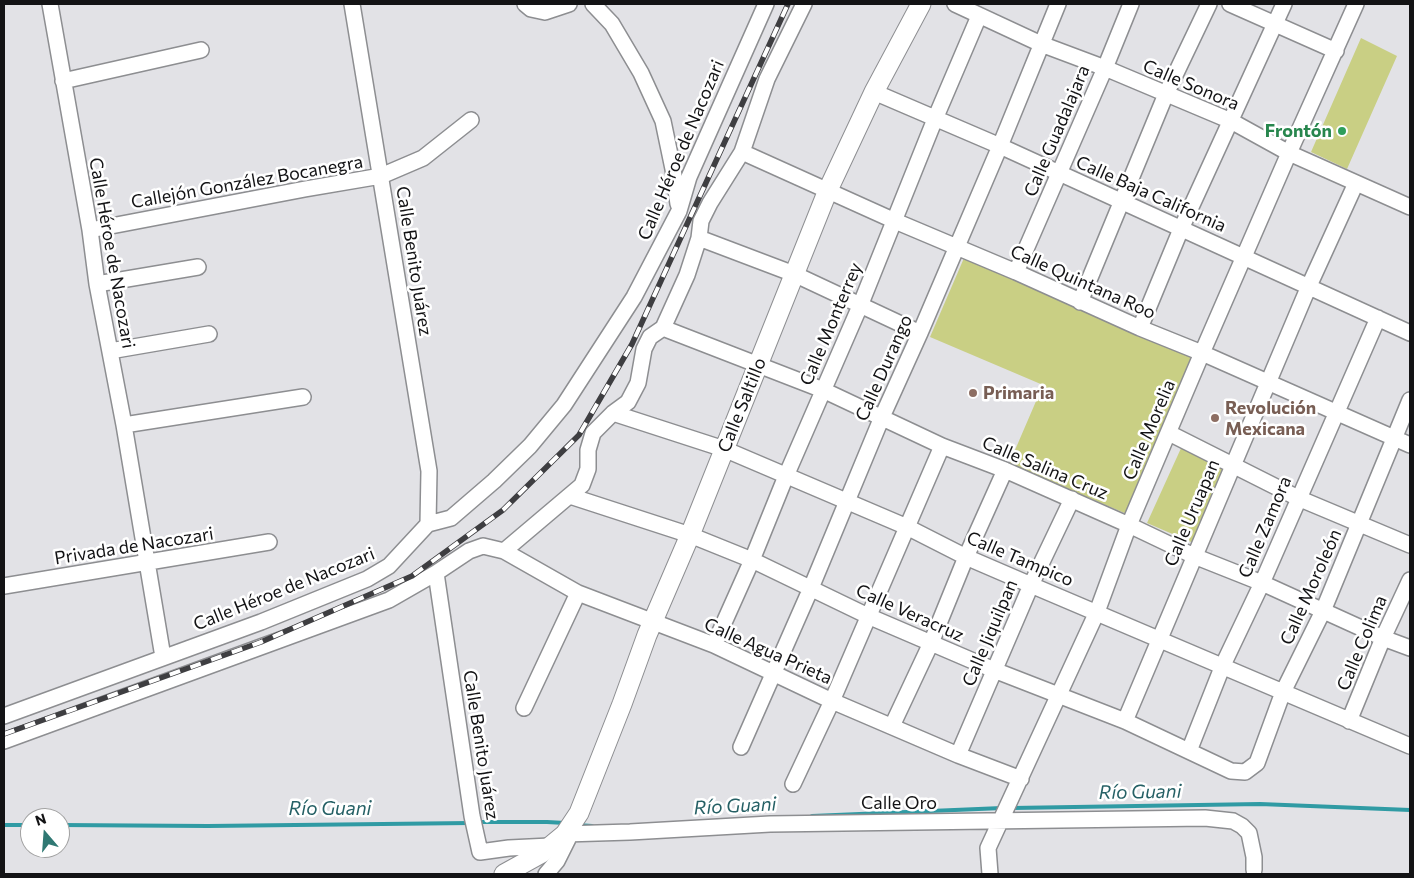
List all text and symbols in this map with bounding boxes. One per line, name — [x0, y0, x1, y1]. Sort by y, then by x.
street label: Calle Sonora — [1140, 55, 1242, 115]
street label: Calle Héroe de Nacozari — [633, 57, 729, 243]
street label: Calle Guadalajara — [1020, 62, 1094, 200]
place label: Frontón — [1265, 120, 1332, 142]
marker: Frontón — [1336, 125, 1348, 137]
street label: Callejón González Bocanegra — [129, 151, 365, 213]
street label: Calle Baja California — [1073, 151, 1229, 237]
street label: Calle Héroe de Nacozari — [85, 156, 139, 350]
street label: Calle Benito Juárez — [392, 185, 436, 337]
street label: Calle Quintana Roo — [1007, 240, 1159, 324]
street label: Calle Monterrey — [795, 259, 867, 389]
street label: Calle Durango — [851, 311, 917, 425]
street label: Calle Saltillo — [713, 354, 771, 456]
street label: Calle Morelia — [1118, 377, 1180, 483]
place label: Primaria — [983, 382, 1054, 404]
marker: Primaria — [967, 387, 979, 399]
place label: Revolución Mexicana — [1225, 397, 1316, 439]
marker: Revolución Mexicana — [1209, 412, 1221, 424]
street label: Calle Salina Cruz — [979, 432, 1111, 504]
street label: Calle Uruapan — [1160, 456, 1224, 570]
street label: Calle Zamora — [1234, 473, 1296, 581]
street label: Privada de Nacozari — [53, 523, 215, 569]
street label: Calle Moroleón — [1276, 526, 1346, 648]
street label: Calle Tampico — [963, 527, 1077, 591]
street label: Calle Héroe de Nacozari — [190, 543, 378, 635]
street label: Calle Jiquilpan — [958, 576, 1022, 690]
street label: Calle Veracruz — [853, 580, 967, 646]
street label: Calle Colima — [1332, 592, 1392, 694]
street label: Calle Agua Prieta — [701, 613, 835, 689]
street label: Calle Benito Juárez — [459, 669, 503, 821]
water label: Río Guani — [1098, 780, 1182, 804]
water label: Río Guani — [693, 792, 777, 820]
street label: Calle Oro — [861, 792, 937, 814]
water label: Río Guani — [289, 798, 371, 820]
north arrow — [20, 808, 70, 858]
text: N — [33, 810, 48, 829]

